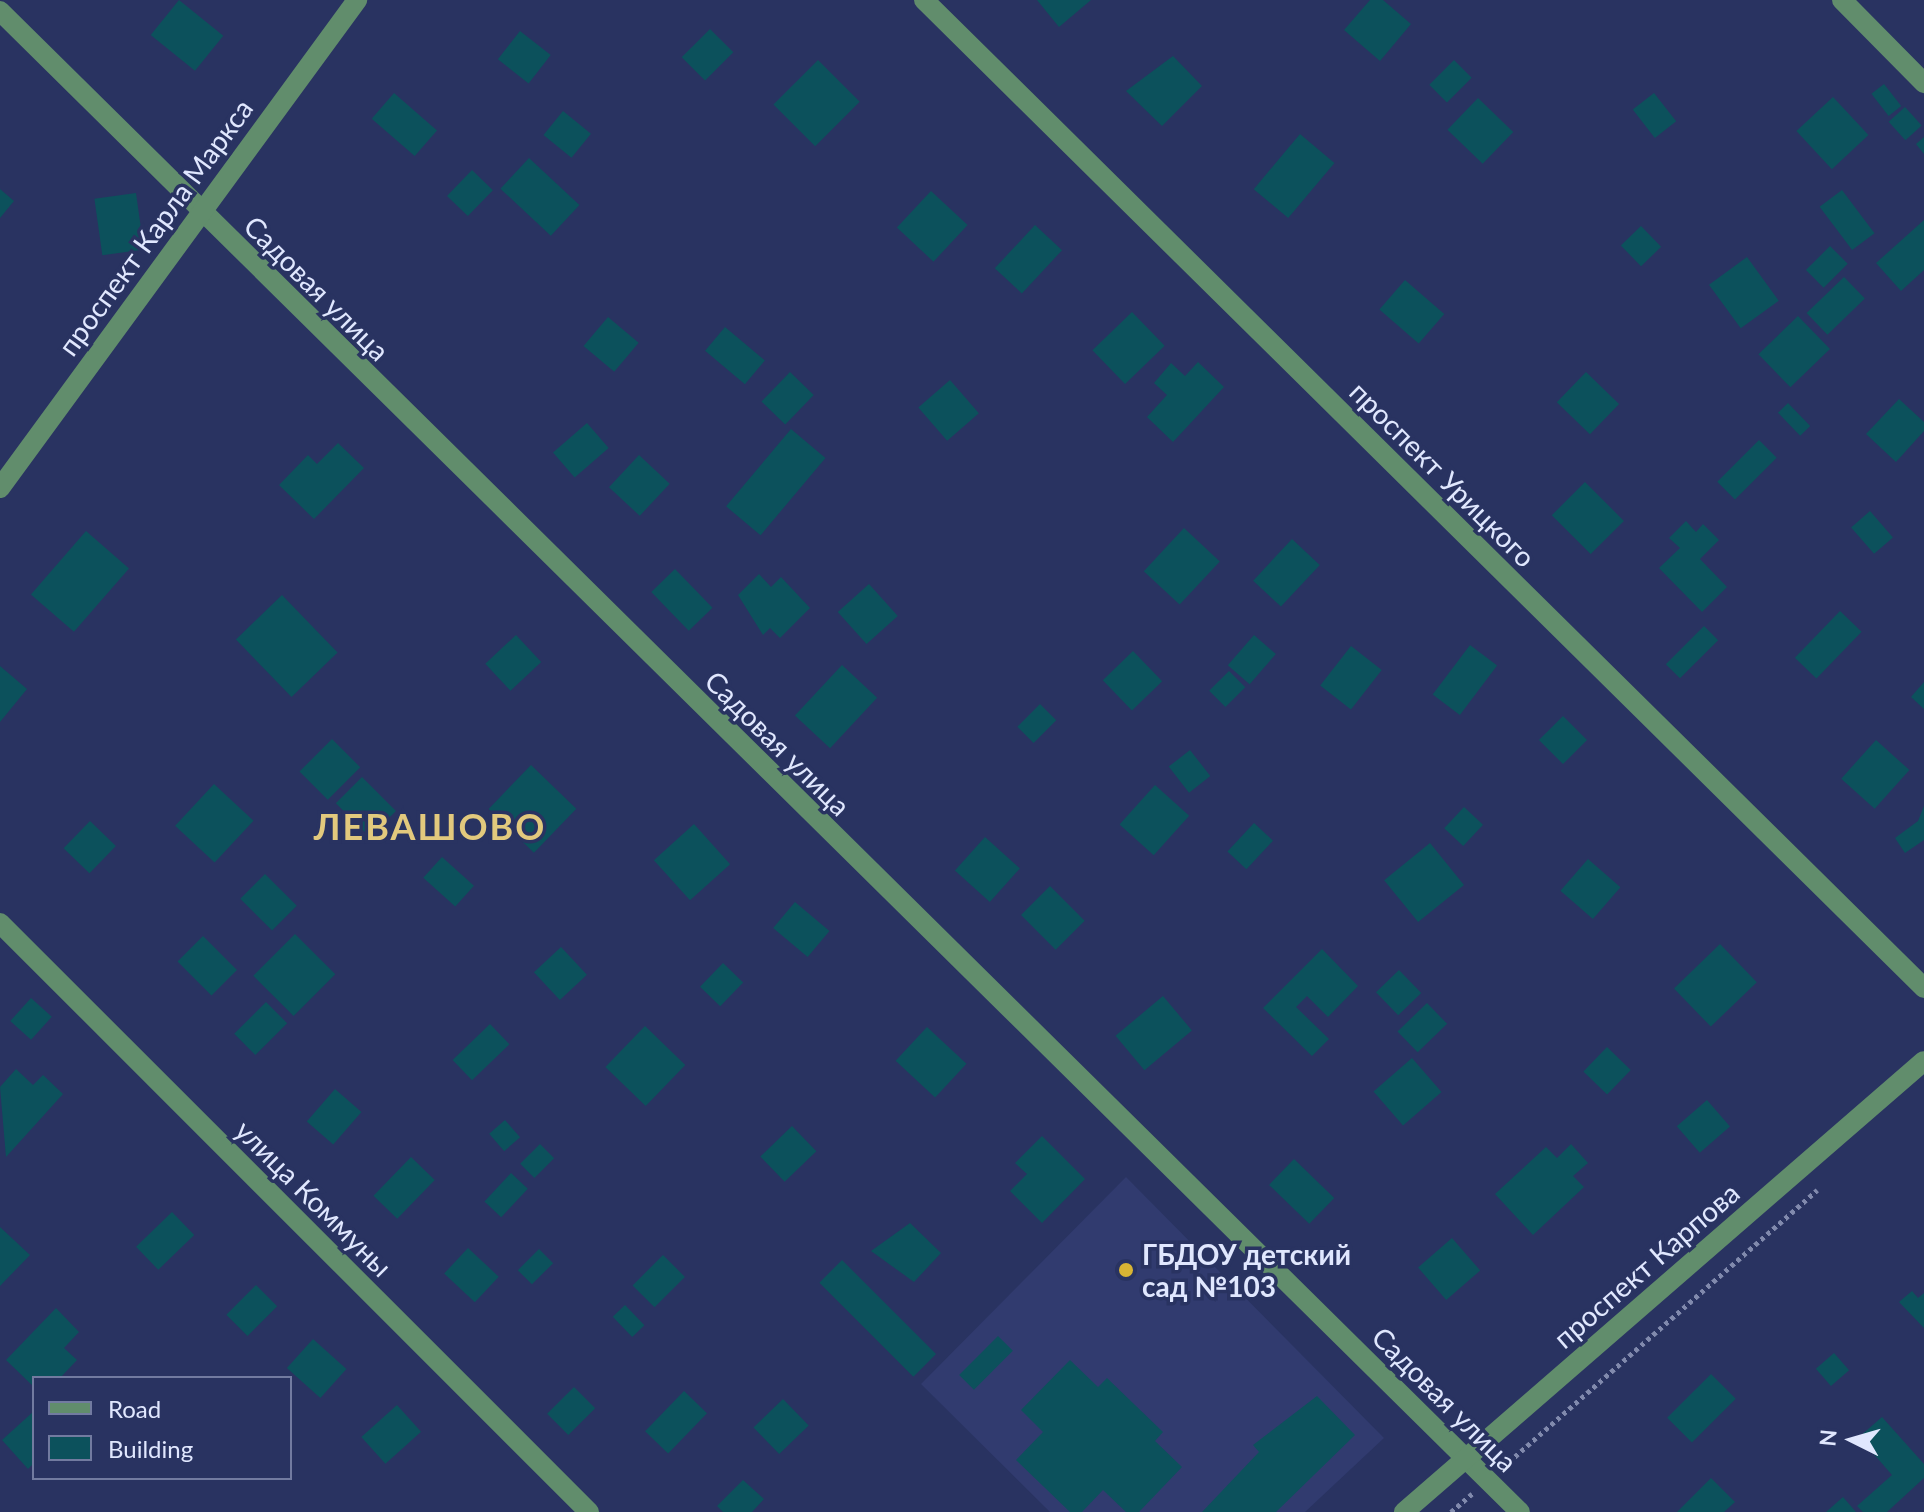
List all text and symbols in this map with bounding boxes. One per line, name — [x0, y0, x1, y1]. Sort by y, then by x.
street label: проспект Карла Маркса — [51, 92, 259, 362]
street label: Садовая улица — [238, 209, 396, 367]
street label: проспект Урицкого — [1343, 374, 1543, 574]
street label: Садовая улица — [699, 664, 857, 822]
district label: ЛЕВАШОВО — [314, 805, 546, 849]
street label: улица Коммуны — [229, 1113, 399, 1283]
street label: проспект Карпова — [1546, 1175, 1746, 1355]
place label: ГБДОУ детский сад №103 — [1142, 1237, 1351, 1303]
marker: ГБДОУ детский сад №103 — [1117, 1261, 1135, 1279]
street label: Садовая улица — [1366, 1320, 1524, 1478]
legend — [32, 1376, 292, 1480]
text: Road — [108, 1394, 161, 1423]
north arrow — [1812, 1400, 1892, 1480]
text: N — [1813, 1428, 1842, 1447]
text: Building — [108, 1434, 193, 1463]

